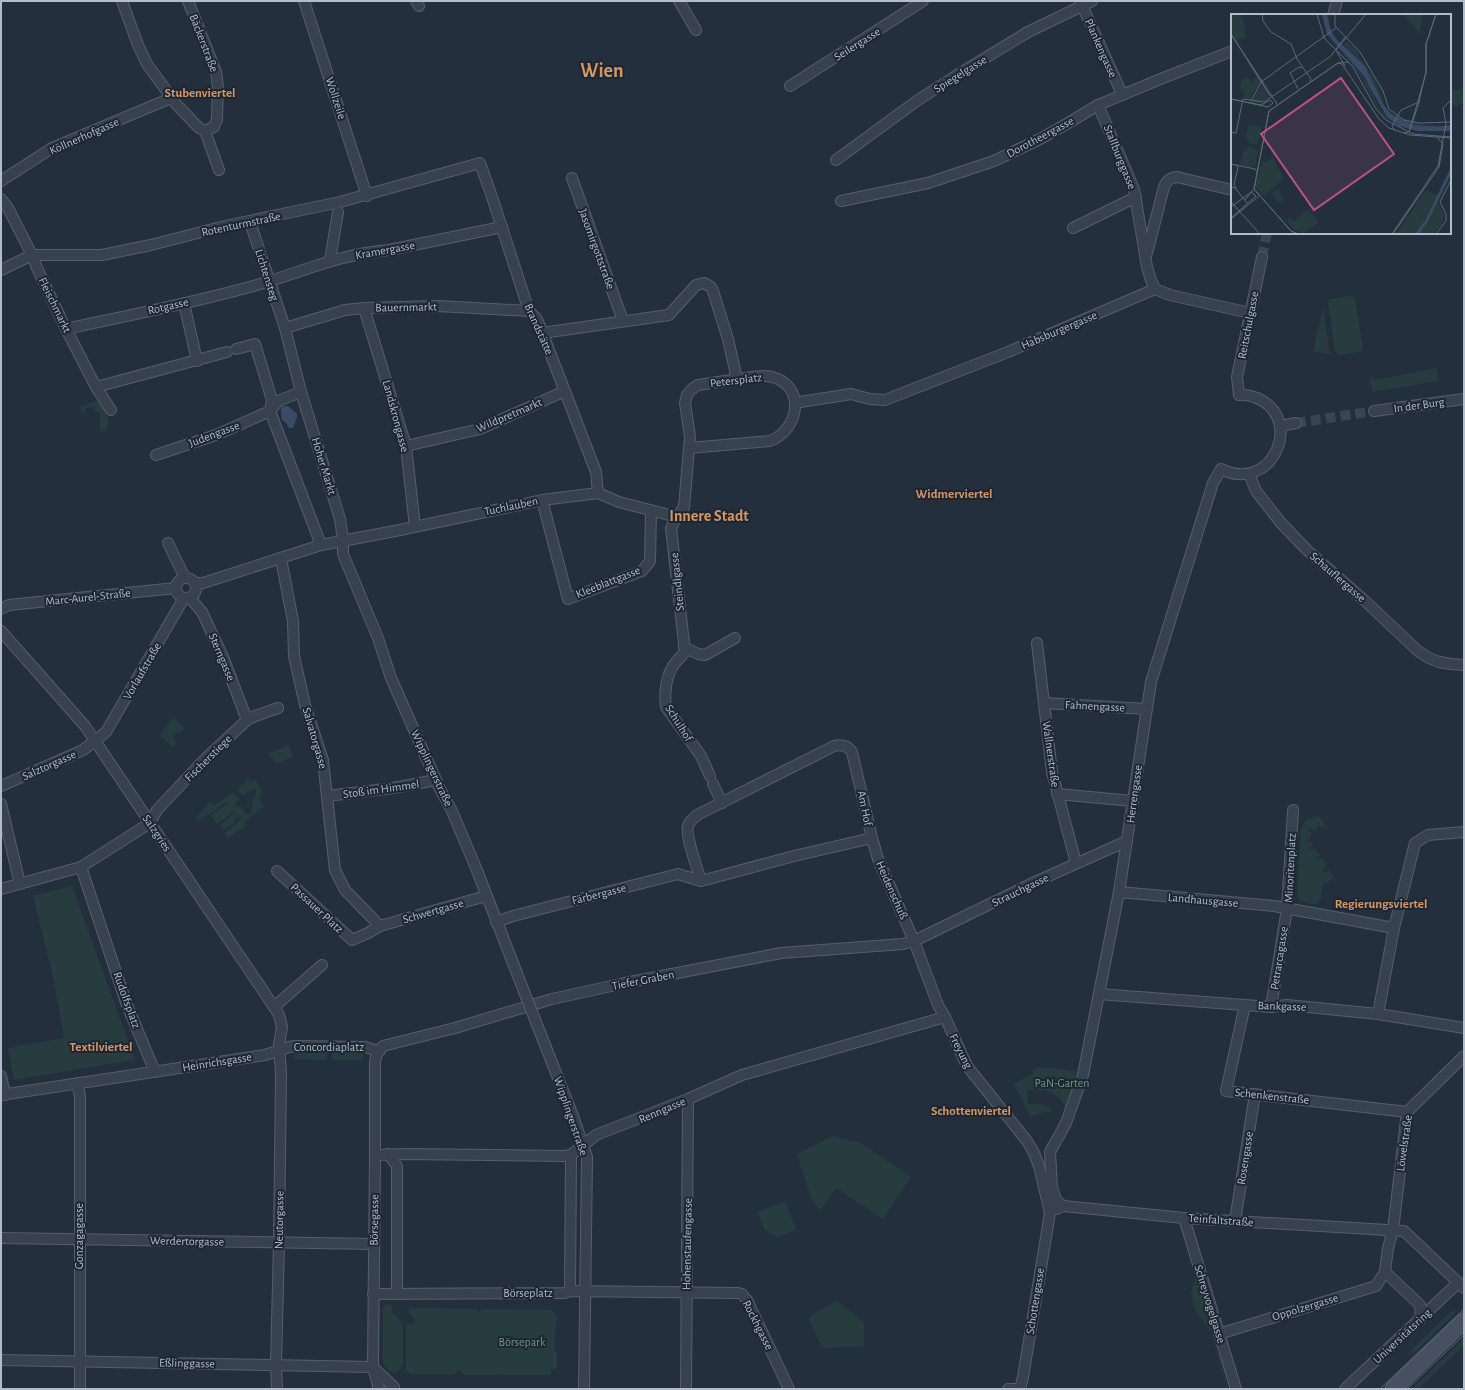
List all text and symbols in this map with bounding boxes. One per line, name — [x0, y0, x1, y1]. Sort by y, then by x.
street label: Bäckerstraße — [187, 12, 221, 74]
inset map — [1231, 14, 1451, 234]
street label: Plankengasse — [1083, 17, 1119, 79]
street label: Seilergasse — [832, 25, 882, 63]
street label: Spiegelgasse — [931, 53, 989, 95]
district label: Wien — [580, 61, 624, 81]
street label: Wollzeile — [324, 75, 348, 121]
district label: Stubenviertel — [165, 87, 235, 100]
street label: Dorotheergasse — [1005, 114, 1075, 160]
street label: Köllnerhofgasse — [47, 115, 121, 157]
street label: Stallburggasse — [1102, 123, 1138, 191]
street label: Jasomirgottstraße — [577, 207, 617, 291]
street label: Rotenturmstraße — [200, 210, 282, 238]
street label: Kramergasse — [354, 239, 416, 261]
street label: Lichtensteg — [253, 248, 281, 302]
street label: Fleischmarkt — [36, 275, 74, 335]
street label: Reitschulgasse — [1236, 290, 1260, 360]
street label: Rotgasse — [147, 296, 189, 316]
street label: Bauernmarkt — [375, 300, 437, 314]
street label: Brandstätte — [522, 302, 556, 356]
street label: Habsburgergasse — [1019, 309, 1099, 351]
street label: Petersplatz — [709, 371, 763, 389]
street label: Landskrongasse — [381, 379, 411, 453]
street label: In der Burg — [1393, 395, 1445, 414]
street label: Wildpretmarkt — [474, 396, 544, 434]
street label: Judengasse — [187, 419, 241, 449]
street label: Hoher Markt — [310, 436, 338, 496]
district label: Widmerviertel — [916, 488, 992, 501]
street label: Tuchlauben — [483, 494, 539, 518]
district label: Innere Stadt — [669, 508, 749, 524]
street label: Schauflergasse — [1308, 550, 1368, 604]
street label: Steindlgasse — [668, 552, 686, 612]
street label: Kleeblattgasse — [574, 564, 642, 600]
street label: Marc-Aurel-Straße — [45, 587, 131, 607]
street label: Sterngasse — [207, 631, 237, 683]
street label: Vorlaufstraße — [121, 640, 163, 702]
street label: Fahnengasse — [1065, 698, 1125, 714]
street label: Schulhof — [663, 702, 696, 745]
street label: Salvatorgasse — [301, 706, 329, 770]
street label: Wallnerstraße — [1040, 720, 1062, 788]
street label: Wipplingerstraße — [409, 728, 455, 808]
street label: Fischerstiege — [182, 732, 234, 784]
street label: Salztorgasse — [20, 748, 78, 782]
street label: Herrengasse — [1124, 764, 1144, 824]
street label: Stoß im Himmel — [342, 778, 420, 800]
street label: Am Hof — [855, 789, 875, 828]
street label: Salzgries — [140, 812, 174, 854]
street label: Minoritenplatz — [1282, 833, 1298, 903]
street label: Heidenschuß — [874, 859, 910, 921]
street label: Strauchgasse — [990, 871, 1050, 909]
street label: Passauer Platz — [288, 881, 346, 935]
street label: Färbergasse — [571, 881, 627, 907]
street label: Landhausgasse — [1167, 891, 1239, 909]
street label: Schwertgasse — [401, 897, 465, 925]
district label: Regierungsviertel — [1335, 898, 1427, 911]
street label: Petrarcagasse — [1268, 926, 1290, 990]
street label: Tiefer Graben — [611, 968, 675, 992]
street label: Rudolfsplatz — [111, 970, 143, 1030]
street label: Bankgasse — [1257, 999, 1307, 1013]
street label: Freyung — [946, 1032, 975, 1071]
district label: Textilviertel — [70, 1041, 132, 1054]
street label: Concordiaplatz — [294, 1041, 364, 1053]
street label: Heinrichsgasse — [181, 1051, 253, 1073]
street label: Wipplingerstraße — [552, 1075, 590, 1157]
park label: PaN-Garten — [1035, 1077, 1089, 1089]
street label: Schenkenstraße — [1234, 1086, 1310, 1106]
street label: Renngasse — [637, 1095, 687, 1125]
district label: Schottenviertel — [931, 1105, 1011, 1118]
street label: Löwelstraße — [1394, 1114, 1414, 1172]
street label: Rosengasse — [1235, 1130, 1255, 1186]
street label: Neutorgasse — [272, 1191, 286, 1249]
street label: Börsegasse — [368, 1194, 380, 1246]
street label: Hohenstaufengasse — [680, 1198, 694, 1290]
street label: Gonzagagasse — [73, 1203, 85, 1269]
street label: Teinfaltstraße — [1188, 1212, 1254, 1228]
street label: Werdertorgasse — [150, 1234, 224, 1248]
street label: Schreyvogelgasse — [1191, 1263, 1228, 1345]
street label: Schottengasse — [1024, 1267, 1046, 1335]
street label: Börseplatz — [503, 1287, 553, 1299]
street label: Oppolzergasse — [1270, 1291, 1340, 1323]
street label: Rockhgasse — [740, 1298, 776, 1352]
street label: Universitätsring — [1371, 1306, 1433, 1366]
park label: Börsepark — [499, 1336, 546, 1348]
street label: Eßlinggasse — [159, 1357, 215, 1369]

